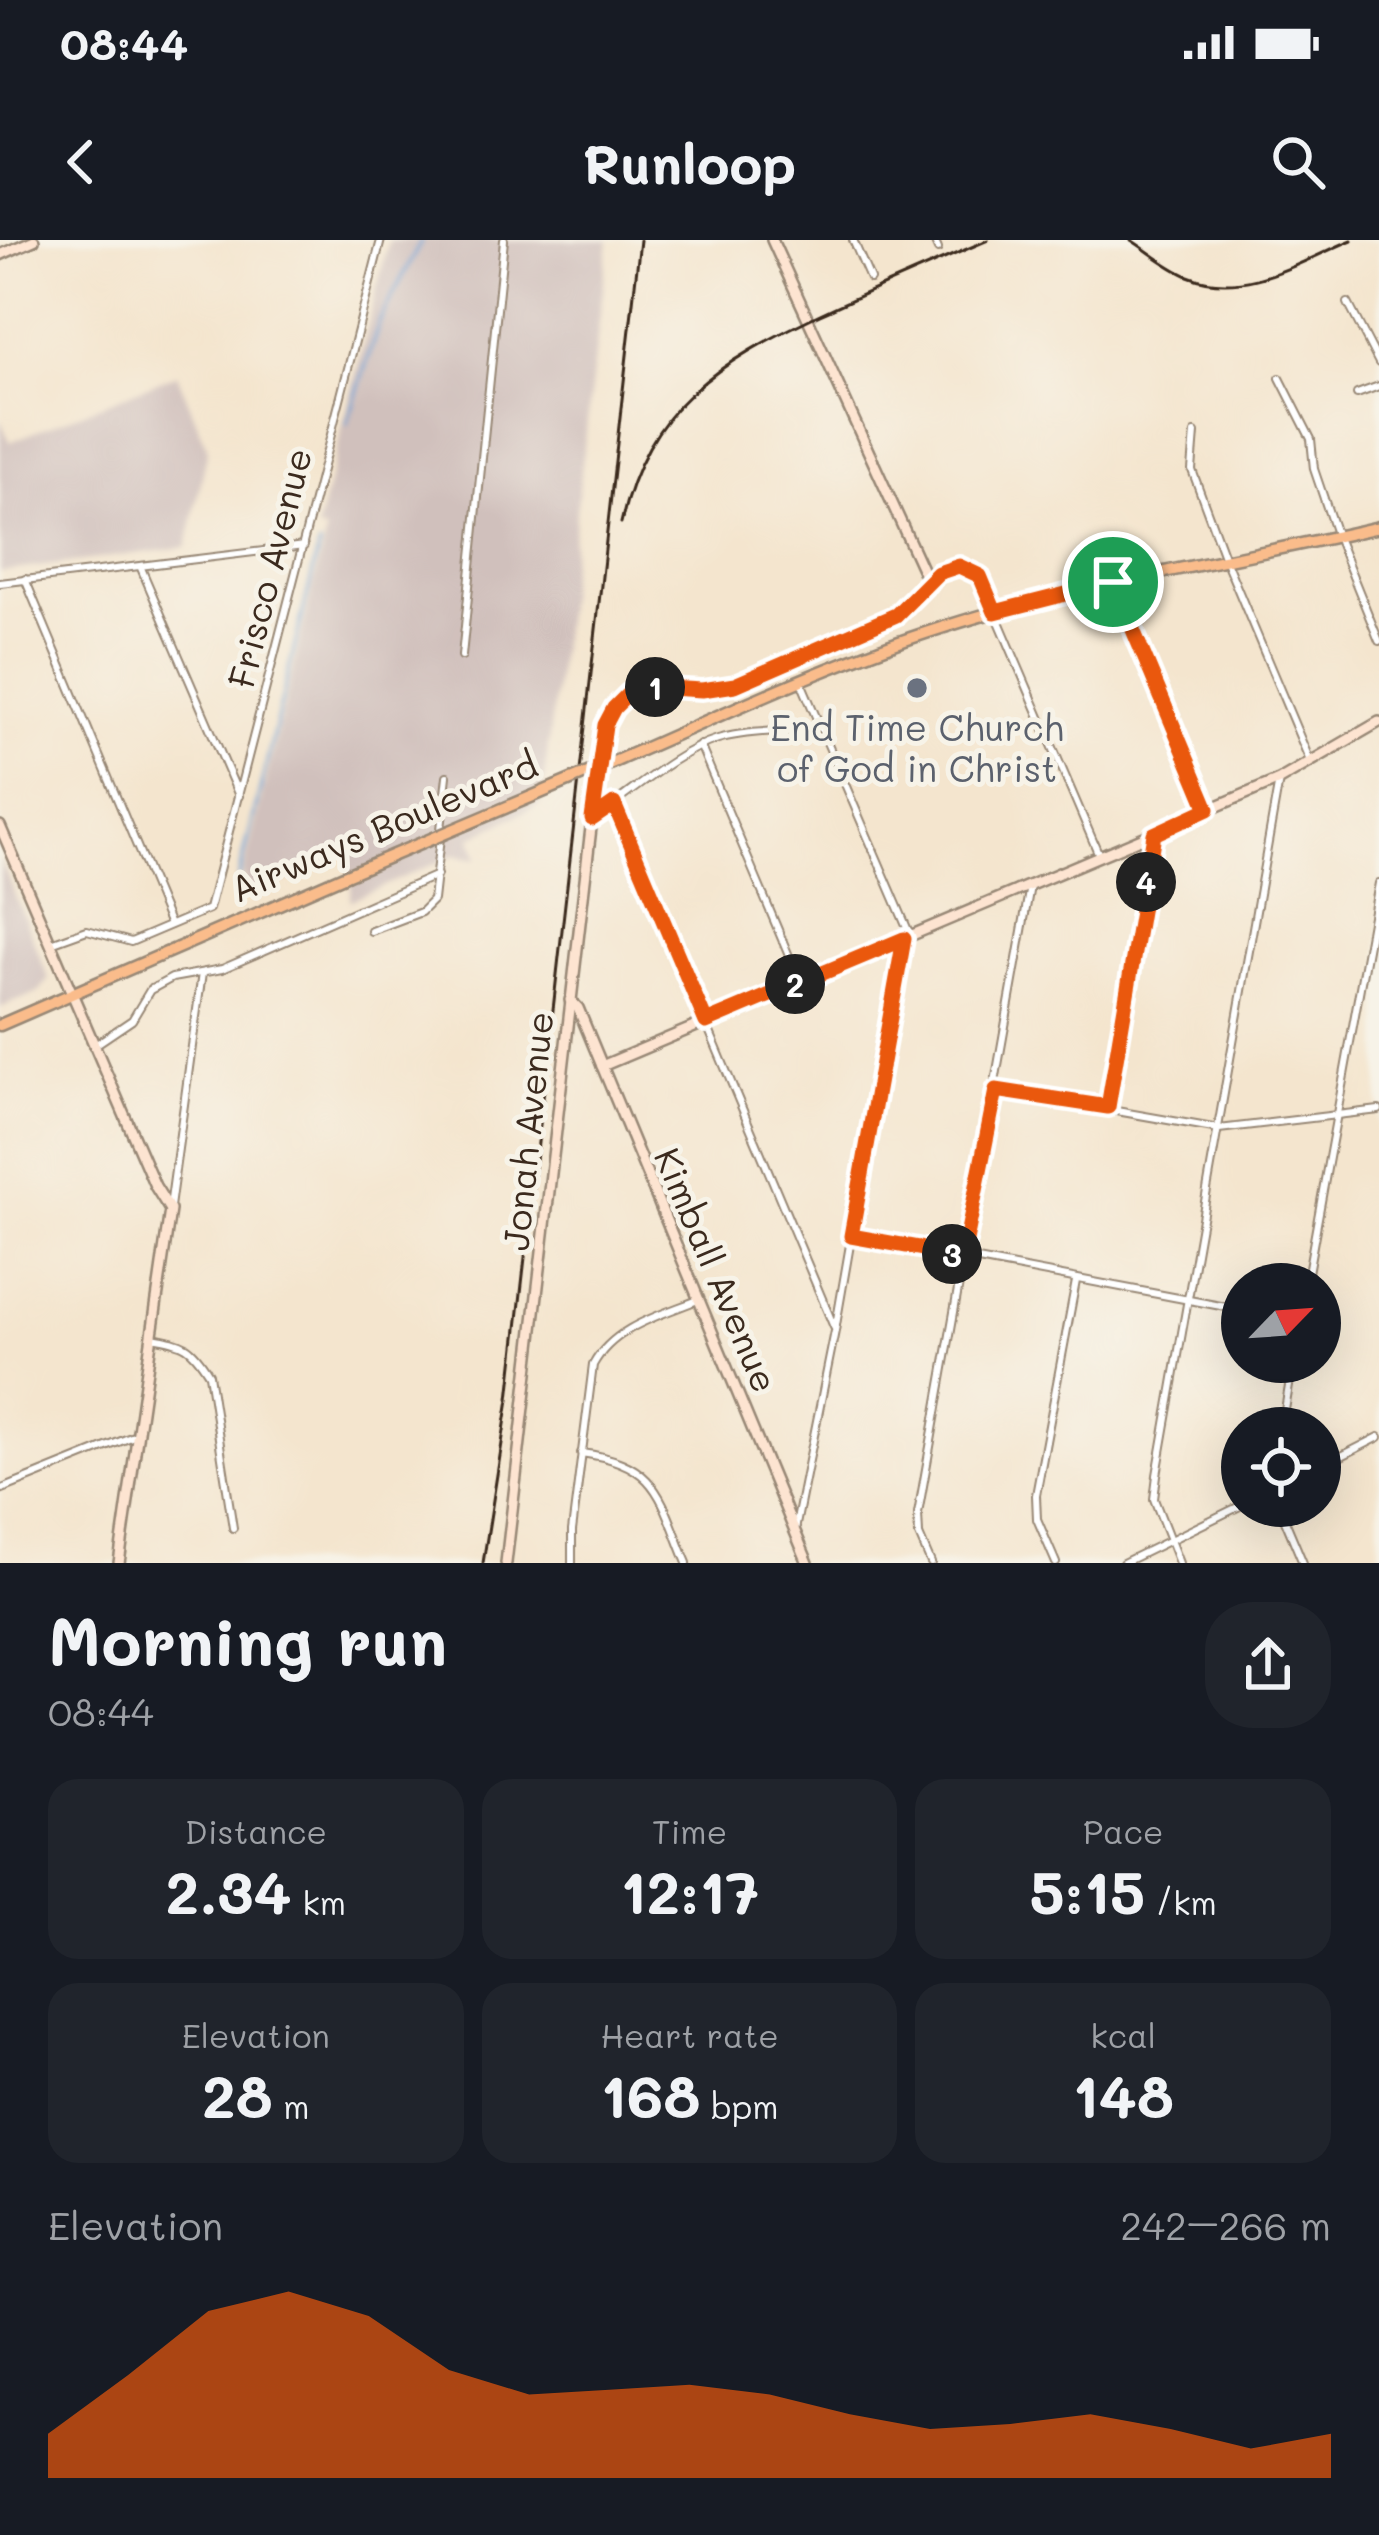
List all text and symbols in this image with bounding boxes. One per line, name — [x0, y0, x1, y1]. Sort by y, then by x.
text: 08:44 — [60, 13, 188, 71]
text: Runloop — [583, 127, 796, 198]
icon: back — [48, 129, 114, 195]
icon: search — [1265, 129, 1331, 195]
street label: Frisco Avenue — [216, 443, 321, 692]
pin — [1062, 531, 1164, 633]
icon: arrive — [1080, 549, 1146, 615]
pin: 1 — [625, 657, 685, 717]
text: 1 — [648, 665, 662, 708]
marker: End Time Church of God in Christ — [904, 675, 930, 701]
place label: End Time Church of God in Christ — [770, 703, 1064, 791]
street label: Airways Boulevard — [223, 740, 545, 912]
pin: 4 — [1116, 852, 1176, 912]
text: 4 — [1136, 860, 1156, 903]
pin: 2 — [765, 954, 825, 1014]
text: 2 — [786, 962, 804, 1005]
street label: Jonah Avenue — [491, 1009, 562, 1253]
street label: Kimball Avenue — [645, 1140, 790, 1399]
pin: 3 — [922, 1224, 982, 1284]
text: 3 — [942, 1232, 962, 1275]
north arrow — [1221, 1263, 1341, 1383]
map controls — [1221, 1263, 1341, 1527]
button: locate — [1221, 1407, 1341, 1527]
text: Morning run — [48, 1597, 447, 1683]
button: share — [1205, 1602, 1331, 1728]
text: 08:44 — [48, 1685, 154, 1736]
text: Distance — [185, 1809, 327, 1852]
text: Time — [652, 1809, 727, 1852]
text: Pace — [1083, 1809, 1163, 1852]
text: 2.34 — [166, 1852, 292, 1930]
text: 12:17 — [620, 1852, 759, 1930]
text: 5:15 — [1029, 1852, 1145, 1930]
text: km — [292, 1880, 346, 1923]
text: /km — [1145, 1880, 1217, 1923]
text: Elevation — [182, 2013, 330, 2056]
text: Heart rate — [600, 2013, 779, 2056]
text: kcal — [1090, 2013, 1156, 2056]
text: 28 — [202, 2056, 273, 2134]
text: 168 — [600, 2056, 700, 2134]
text: 148 — [1072, 2056, 1174, 2134]
text: m — [273, 2084, 310, 2127]
text: bpm — [700, 2084, 779, 2127]
text: Elevation — [48, 2199, 223, 2250]
text: 242–266 m — [1120, 2199, 1331, 2250]

